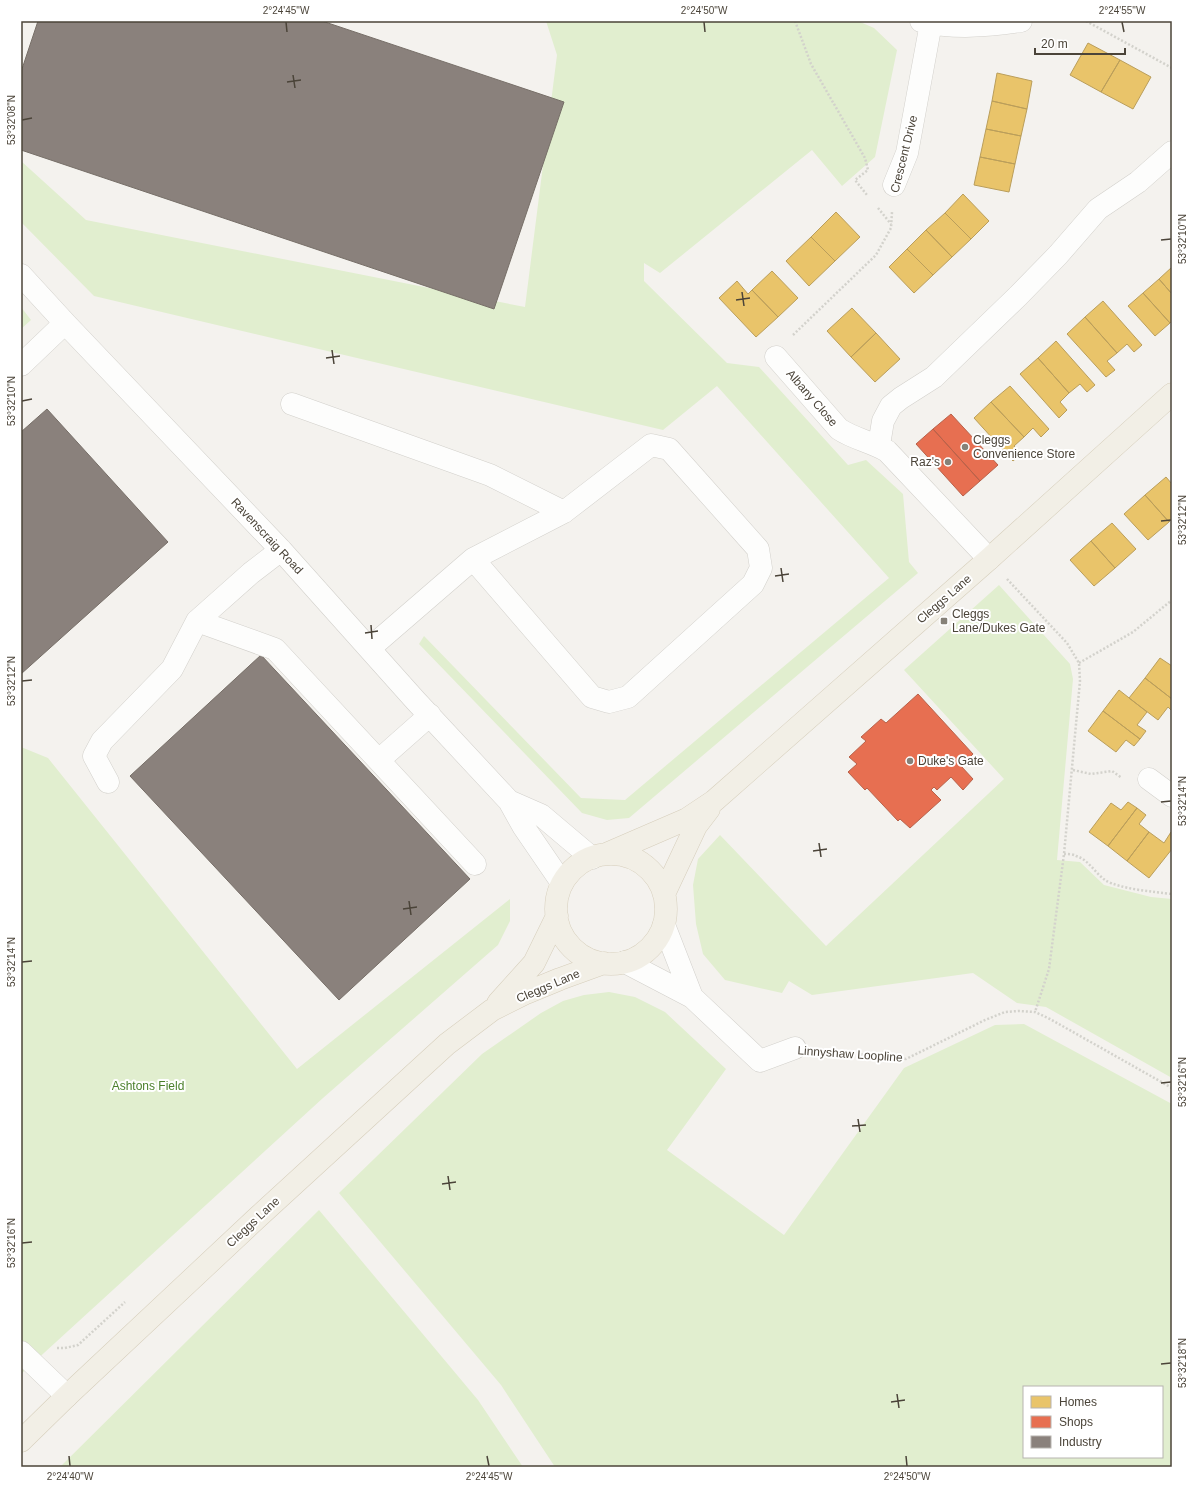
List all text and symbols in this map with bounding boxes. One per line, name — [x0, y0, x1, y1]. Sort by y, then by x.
text: 2°24'45"W — [263, 5, 310, 16]
text: 2°24'50"W — [681, 5, 728, 16]
text: 2°24'55"W — [1099, 5, 1146, 16]
scale bar — [1035, 30, 1125, 56]
text: 20 m — [1041, 37, 1068, 51]
text: 53°32'08"N — [6, 95, 17, 145]
street label: Crescent Drive — [888, 113, 920, 194]
text: 53°32'10"N — [1177, 214, 1188, 264]
street label: Albany Close — [784, 367, 841, 430]
text: 53°32'10"N — [6, 376, 17, 426]
place label: Cleggs Convenience Store — [973, 433, 1075, 461]
marker: Cleggs Convenience Store — [960, 442, 970, 452]
place label: Raz's — [910, 455, 940, 469]
marker: Raz's — [943, 457, 953, 467]
street label: Ravenscraig Road — [228, 495, 306, 577]
text: 53°32'12"N — [1177, 495, 1188, 545]
street label: Cleggs Lane — [914, 571, 974, 626]
place label: Cleggs Lane/Dukes Gate — [952, 607, 1046, 635]
marker: Cleggs Lane/Dukes Gate — [939, 616, 949, 626]
text: 53°32'12"N — [6, 656, 17, 706]
place label: Duke's Gate — [918, 754, 984, 768]
marker: Duke's Gate — [905, 756, 915, 766]
text: 53°32'14"N — [1177, 776, 1188, 826]
text: 53°32'14"N — [6, 937, 17, 987]
street label: Cleggs Lane — [514, 966, 582, 1006]
street label: Linnyshaw Loopline — [797, 1043, 903, 1065]
text: 53°32'16"N — [1177, 1057, 1188, 1107]
park label: Ashtons Field — [112, 1079, 184, 1093]
street label: Cleggs Lane — [224, 1194, 283, 1250]
text: 53°32'16"N — [6, 1218, 17, 1268]
text: 53°32'18"N — [1177, 1338, 1188, 1388]
legend — [1023, 1386, 1163, 1458]
text: Homes — [1059, 1395, 1097, 1409]
text: Shops — [1059, 1415, 1093, 1429]
text: Industry — [1059, 1435, 1102, 1449]
text: 2°24'40"W — [47, 1471, 94, 1482]
text: 2°24'45"W — [466, 1471, 513, 1482]
text: 2°24'50"W — [884, 1471, 931, 1482]

